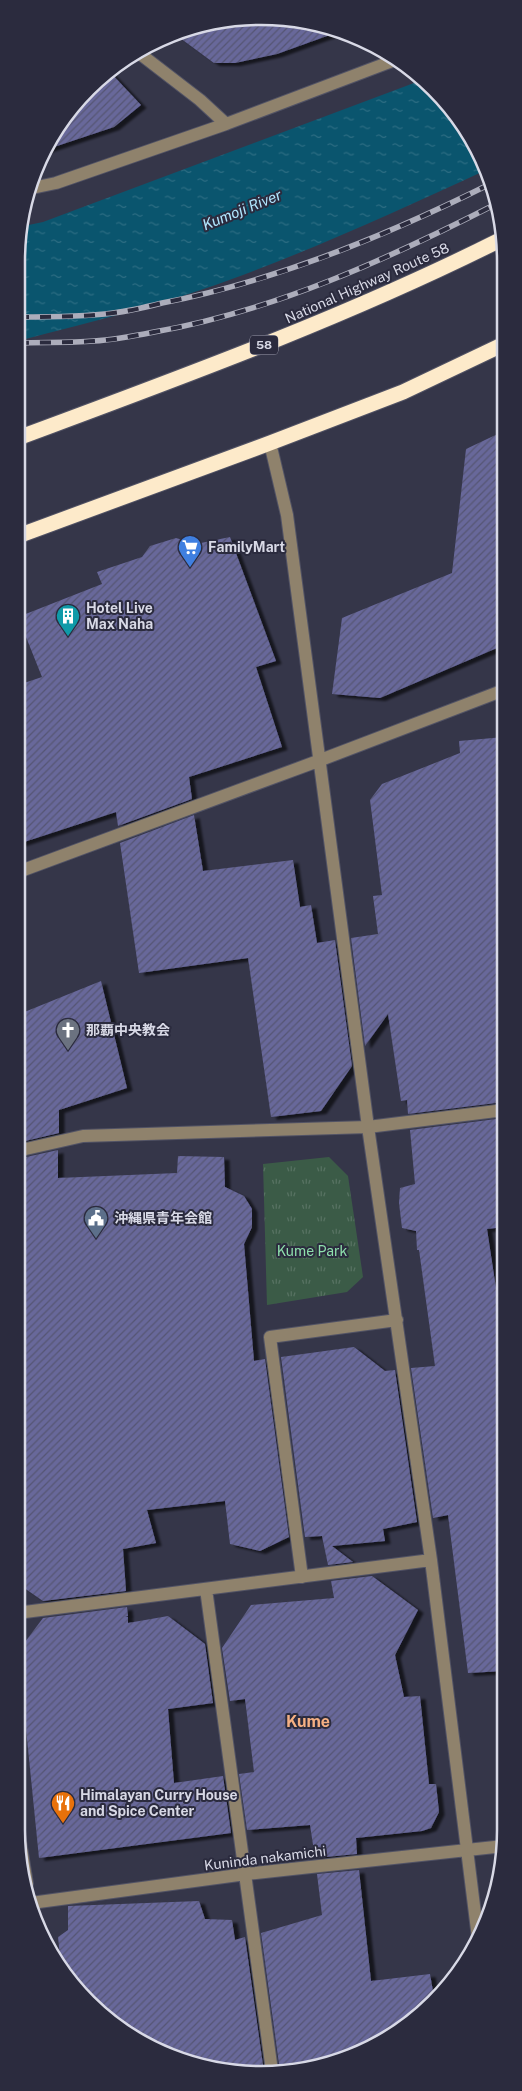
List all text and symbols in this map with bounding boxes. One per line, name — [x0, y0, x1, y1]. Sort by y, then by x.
water label: Kumoji River — [200, 186, 284, 233]
street label: National Highway Route 58 — [283, 240, 451, 326]
road number: 58 — [250, 336, 278, 354]
supermarket icon: FamilyMart — [177, 534, 203, 568]
place label: FamilyMart — [208, 539, 285, 555]
place label: Hotel Live Max Naha — [86, 600, 153, 632]
building icon: Hotel Live Max Naha — [55, 603, 81, 637]
church icon: 那覇中央教会 — [55, 1017, 81, 1051]
place label: 那覇中央教会 — [86, 1022, 170, 1038]
public building icon: 沖縄県青年会館 — [83, 1205, 109, 1239]
place label: 沖縄県青年会館 — [114, 1210, 212, 1226]
park label: Kume Park — [277, 1243, 347, 1259]
district label: Kume — [286, 1712, 330, 1731]
place label: Himalayan Curry House and Spice Center — [80, 1787, 238, 1819]
restaurant icon: Himalayan Curry House and Spice Center — [50, 1790, 76, 1824]
street label: Kuninda nakamichi — [203, 1843, 327, 1873]

